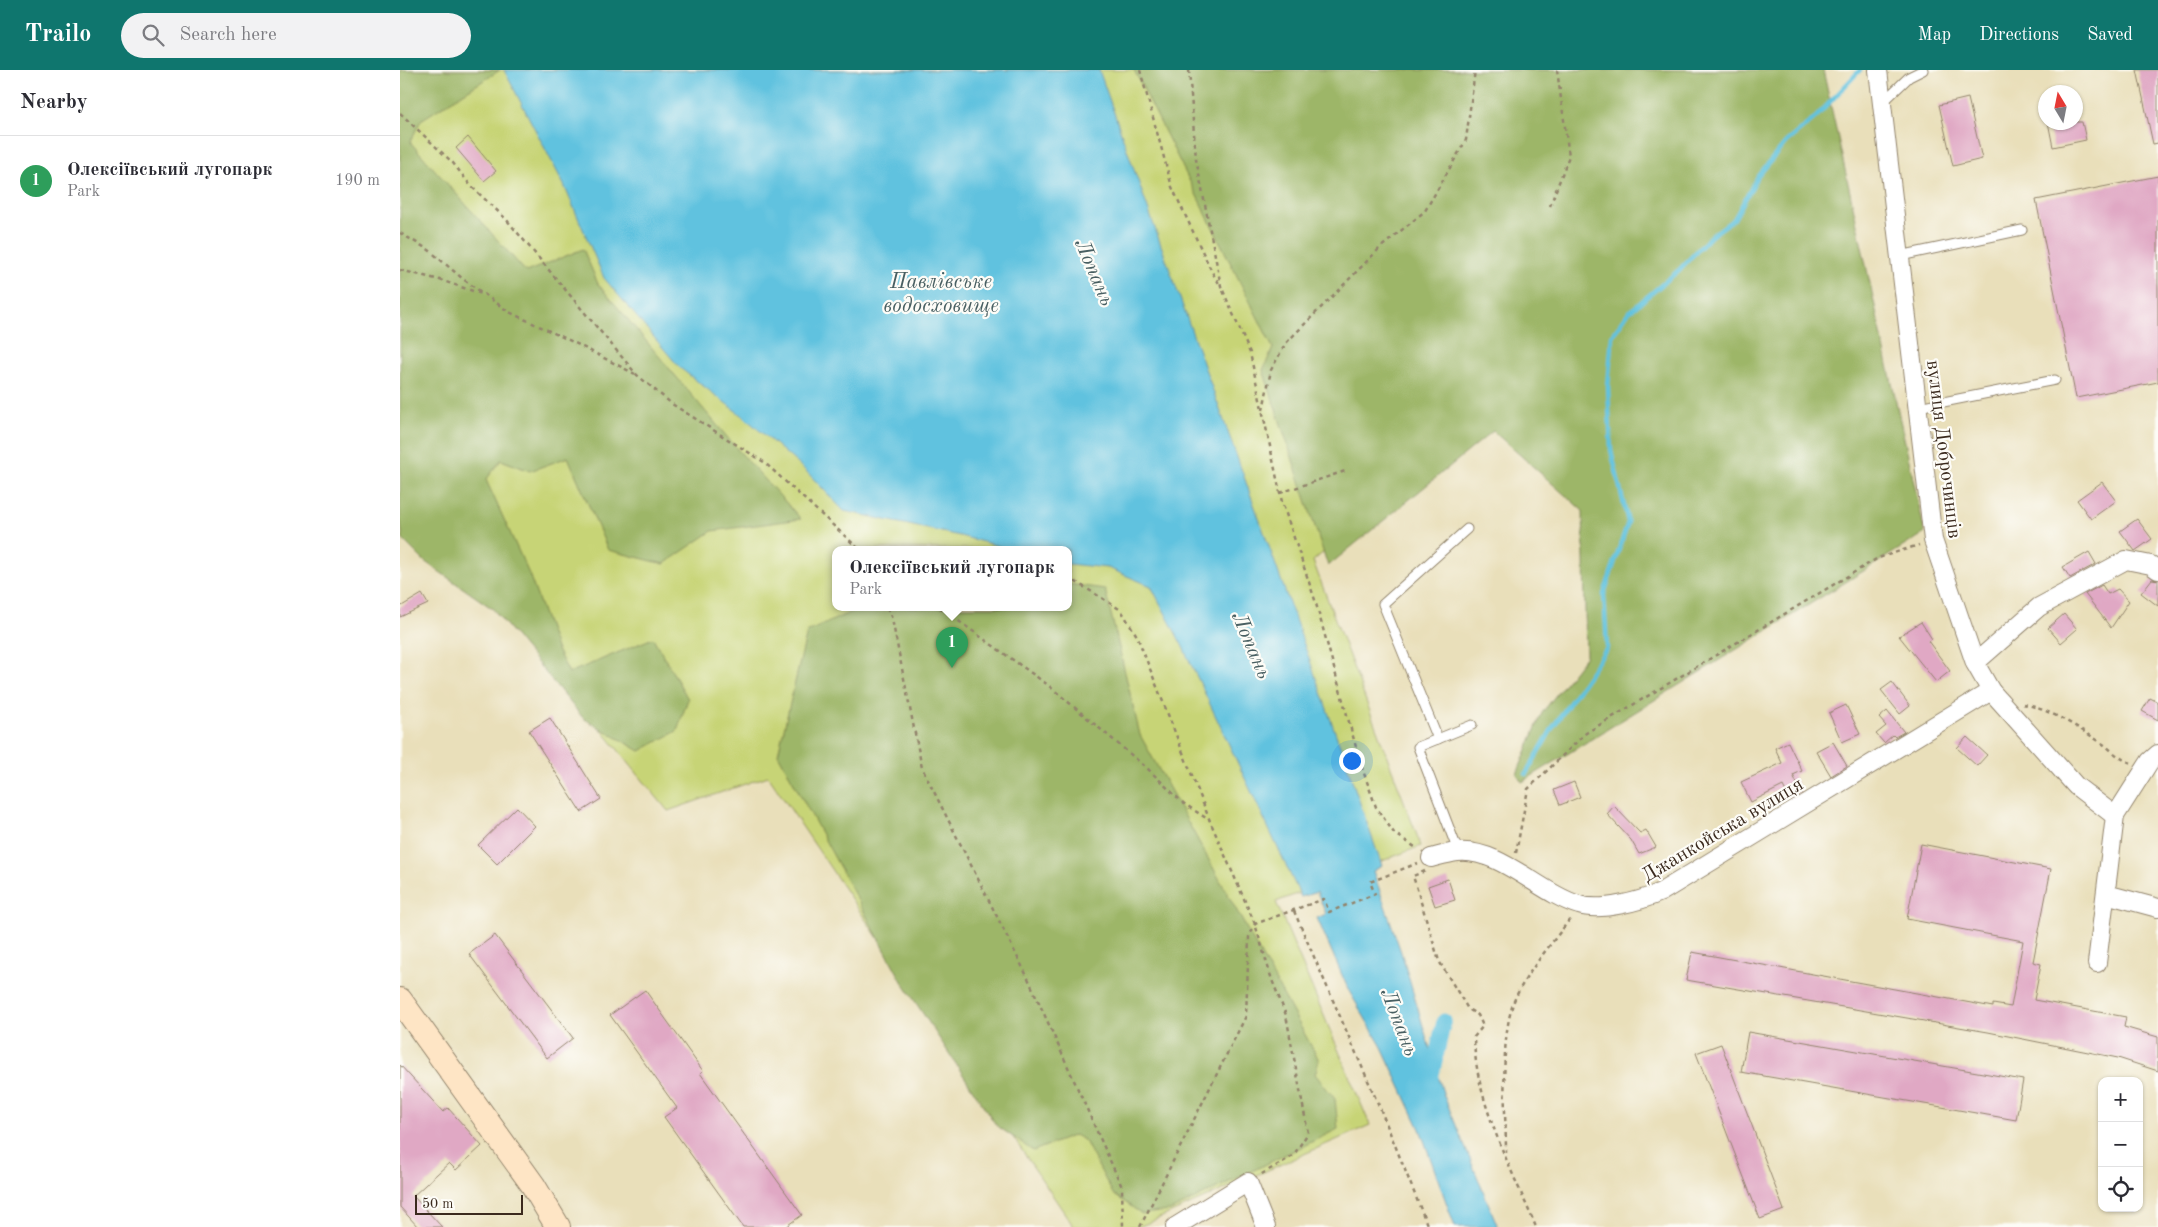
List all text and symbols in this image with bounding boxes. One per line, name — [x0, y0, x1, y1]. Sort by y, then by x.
search box — [121, 13, 471, 58]
icon: search — [139, 21, 167, 49]
text: Trailo — [25, 23, 91, 47]
text: Search here — [179, 26, 277, 45]
text: Map — [1918, 26, 1951, 44]
text: Directions — [1979, 26, 2059, 44]
text: Saved — [2087, 26, 2133, 44]
north arrow — [2038, 85, 2083, 130]
text: Nearby — [20, 92, 88, 113]
text: Олексіївський лугопарк — [67, 161, 273, 180]
text: 1 — [31, 173, 41, 189]
text: 190 m — [335, 173, 380, 189]
text: Park — [67, 184, 100, 200]
water label: Лопань — [1070, 236, 1117, 309]
water label: Павлівське водосховище — [883, 272, 999, 317]
street label: вулиця Доброчинців — [1922, 359, 1964, 540]
popup — [832, 546, 1072, 611]
text: Олексіївський лугопарк — [849, 559, 1055, 578]
text: Park — [849, 582, 882, 598]
water label: Лопань — [1227, 609, 1274, 682]
pin: 1 — [936, 627, 968, 668]
your location — [1339, 748, 1365, 774]
street label: Джанкойська вулиця — [1639, 775, 1807, 887]
water label: Лопань — [1376, 986, 1421, 1059]
map controls — [2098, 1077, 2143, 1212]
button: + — [2098, 1077, 2143, 1122]
button: − — [2098, 1122, 2143, 1167]
button: locate — [2098, 1167, 2143, 1212]
scale bar — [415, 1192, 522, 1215]
text: 50 m — [422, 1197, 453, 1211]

